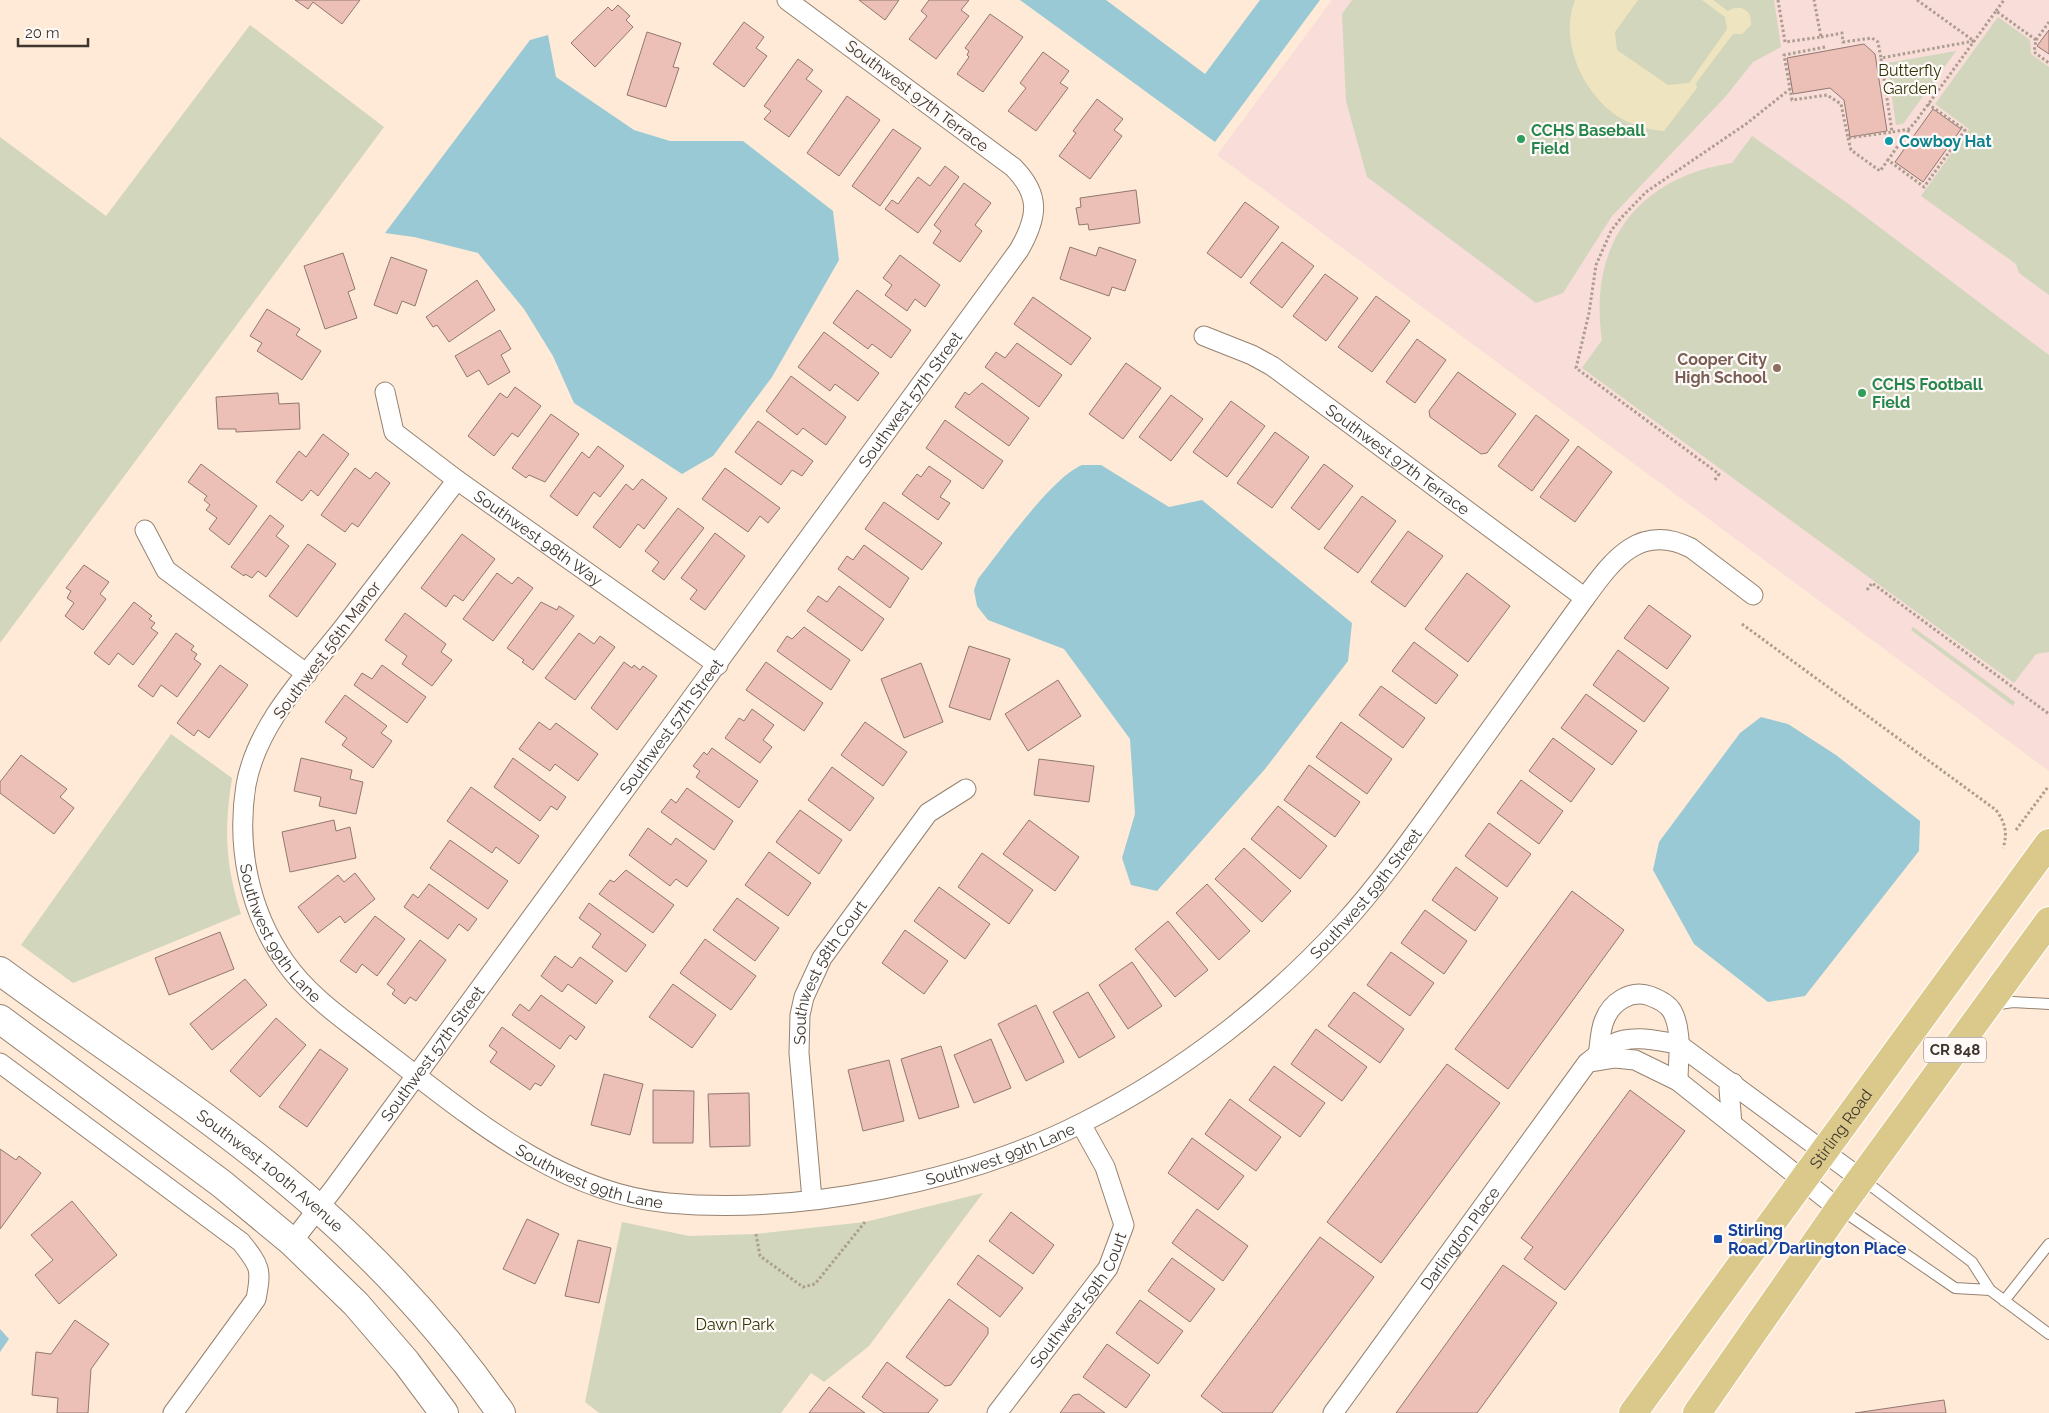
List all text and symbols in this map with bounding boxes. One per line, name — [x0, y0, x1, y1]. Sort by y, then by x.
scale bar — [18, 15, 88, 47]
text: 20 m — [25, 24, 60, 42]
street label: Southwest 97th Terrace — [842, 36, 992, 156]
park label: Butterfly Garden — [1878, 61, 1942, 98]
place label: CCHS Baseball Field — [1531, 121, 1646, 158]
place label: Cowboy Hat — [1899, 132, 1992, 151]
marker: CCHS Baseball Field — [1515, 133, 1527, 145]
marker: Cowboy Hat — [1883, 135, 1895, 147]
street label: Southwest 57th Street — [854, 327, 966, 471]
place label: Cooper City High School — [1674, 350, 1768, 387]
marker: Cooper City High School — [1771, 362, 1783, 374]
place label: CCHS Football Field — [1872, 375, 1984, 412]
marker: CCHS Football Field — [1856, 387, 1868, 399]
street label: Southwest 97th Terrace — [1322, 400, 1473, 519]
street label: Southwest 98th Way — [471, 486, 606, 590]
street label: Southwest 56th Manor — [269, 577, 385, 722]
street label: Southwest 57th Street — [615, 654, 727, 798]
street label: Southwest 59th Street — [1306, 824, 1426, 962]
street label: Southwest 99th Lane — [236, 862, 325, 1006]
street label: Southwest 58th Court — [790, 896, 871, 1045]
street label: Southwest 57th Street — [376, 982, 488, 1125]
road number: CR 848 — [1924, 1038, 1986, 1062]
street label: Stirling Road — [1805, 1085, 1876, 1172]
street label: Southwest 100th Avenue — [193, 1105, 347, 1236]
street label: Southwest 99th Lane — [923, 1119, 1078, 1189]
street label: Southwest 99th Lane — [512, 1140, 664, 1212]
street label: Darlington Place — [1416, 1183, 1503, 1293]
place label: Stirling Road/Darlington Place — [1728, 1221, 1907, 1258]
street label: Southwest 59th Court — [1026, 1229, 1130, 1371]
marker: Stirling Road/Darlington Place — [1712, 1233, 1724, 1245]
park label: Dawn Park — [696, 1315, 775, 1334]

